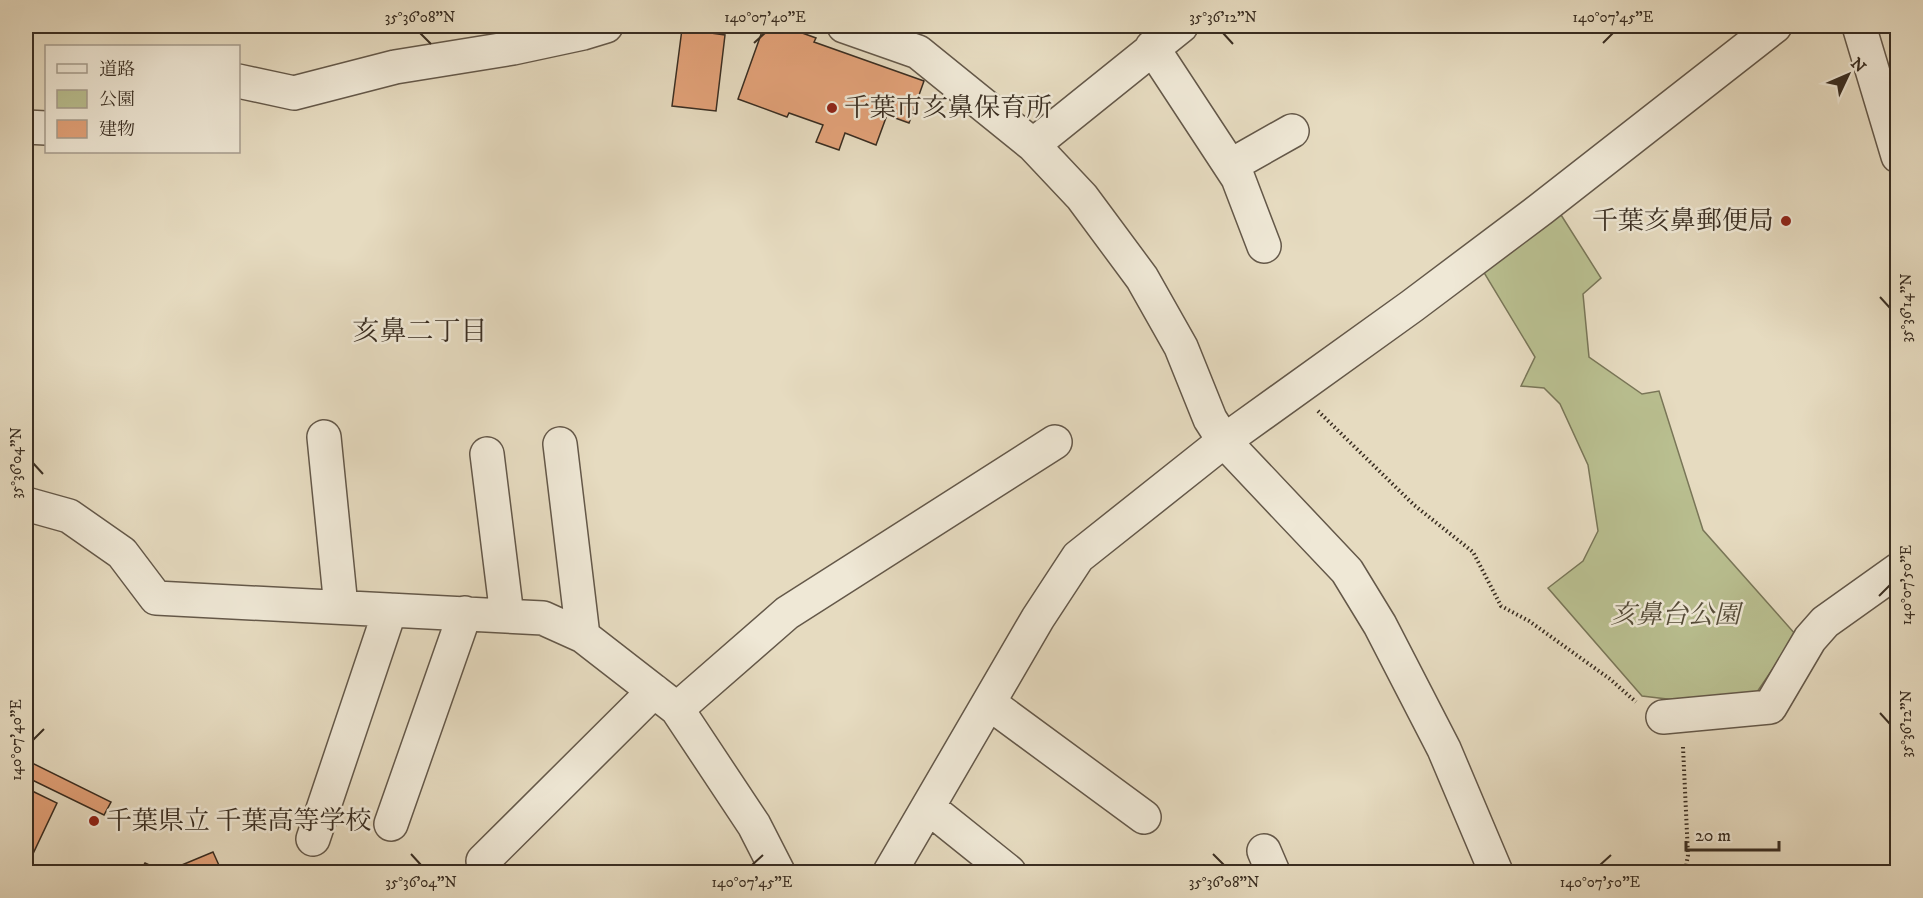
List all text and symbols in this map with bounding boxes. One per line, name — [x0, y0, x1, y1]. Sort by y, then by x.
text: 35°36'08"N — [385, 8, 455, 27]
text: 140°07'40"E — [724, 8, 806, 27]
text: 35°36'12"N — [1189, 8, 1257, 27]
text: 140°07'45"E — [1573, 8, 1654, 27]
legend — [45, 45, 240, 153]
north arrow — [1818, 45, 1878, 105]
text: N — [1846, 54, 1870, 77]
text: 道路 — [99, 59, 135, 81]
text: 公園 — [99, 89, 135, 111]
place label: 千葉市亥鼻保育所 — [844, 92, 1052, 125]
marker: 千葉市亥鼻保育所 — [825, 101, 839, 115]
text: 建物 — [99, 119, 135, 141]
place label: 千葉亥鼻郵便局 — [1592, 205, 1774, 238]
marker: 千葉亥鼻郵便局 — [1779, 214, 1793, 228]
text: 35°36'14"N — [1897, 274, 1916, 343]
district label: 亥鼻二丁目 — [353, 315, 488, 349]
text: 35°36'04"N — [7, 427, 26, 499]
text: 140°07'50"E — [1897, 544, 1916, 625]
park label: 亥鼻台公園 — [1610, 599, 1744, 632]
text: 35°36'12"N — [1897, 690, 1916, 758]
text: 140°07'40"E — [7, 699, 26, 781]
place label: 千葉県立 千葉高等学校 — [106, 805, 372, 838]
marker: 千葉県立 千葉高等学校 — [87, 814, 101, 828]
scale bar — [1686, 814, 1779, 852]
text: 20 m — [1695, 825, 1731, 847]
text: 35°36'04"N — [385, 873, 457, 892]
text: 140°07'45"E — [712, 873, 793, 892]
text: 35°36'08"N — [1189, 873, 1259, 892]
text: 140°07'50"E — [1560, 873, 1641, 892]

